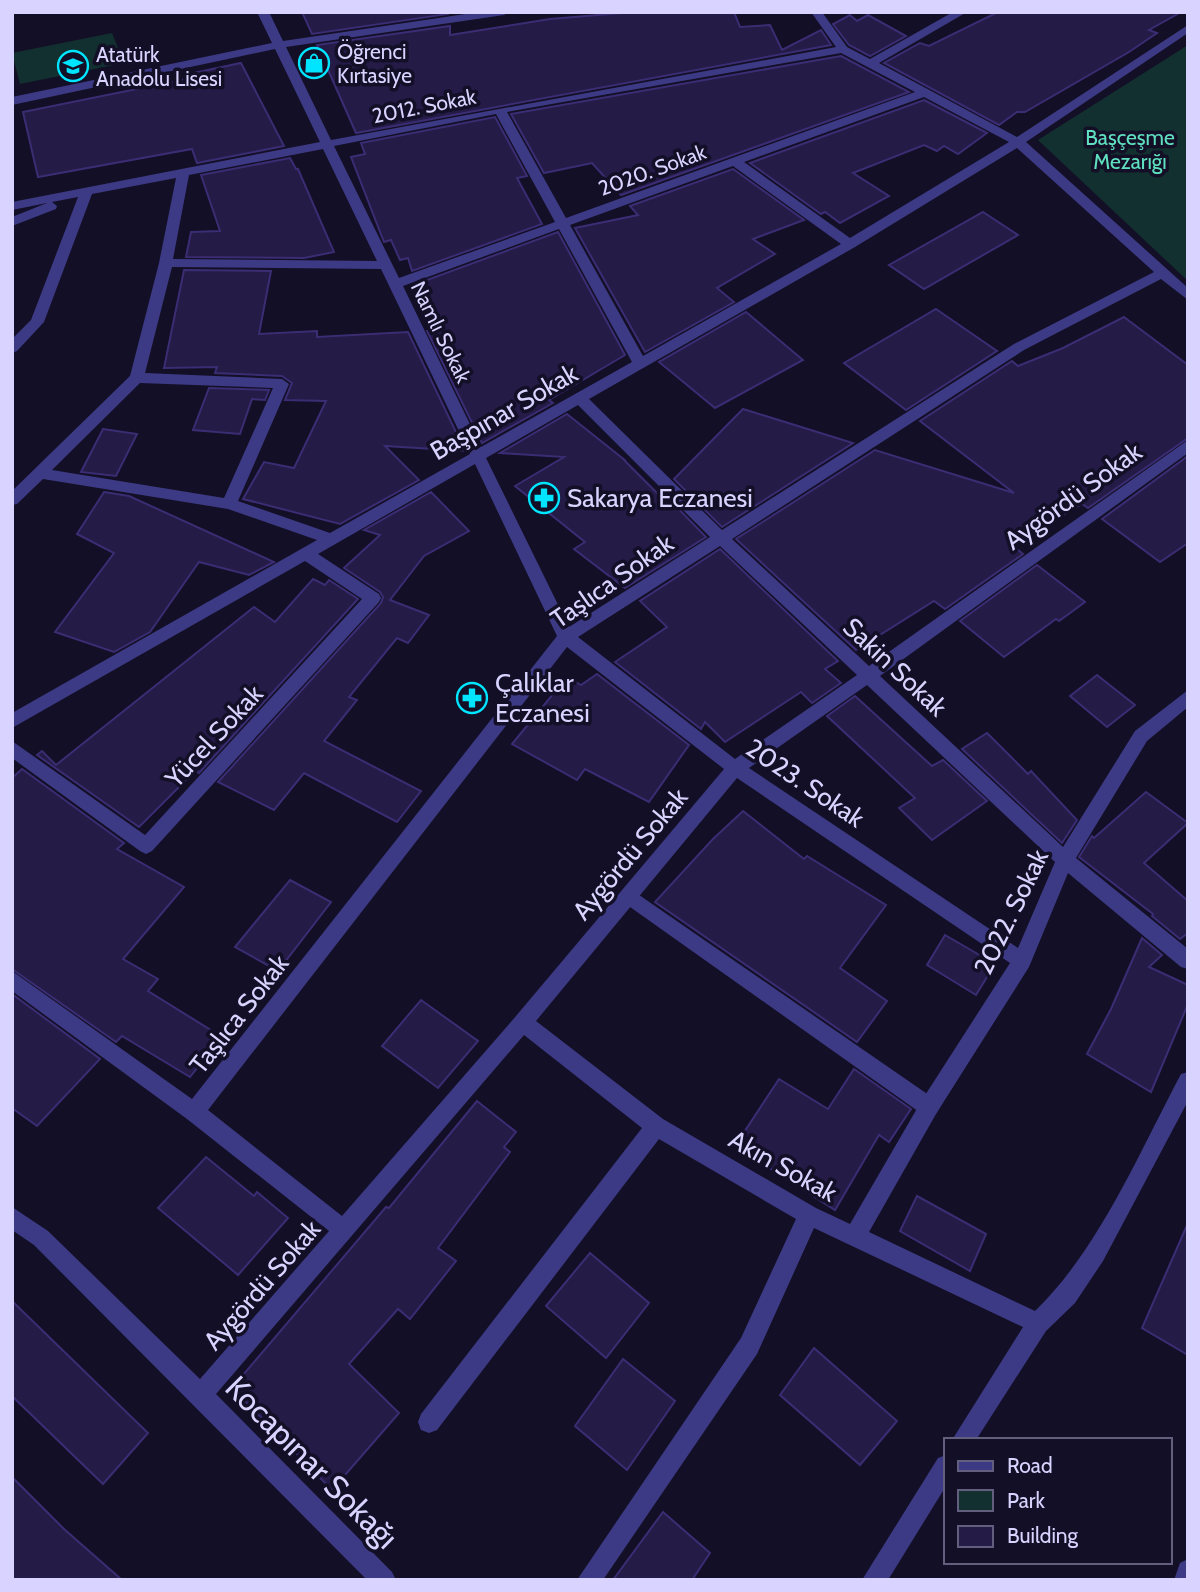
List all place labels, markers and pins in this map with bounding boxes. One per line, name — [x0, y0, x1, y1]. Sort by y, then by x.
place label: Öğrenci Kırtasiye — [337, 39, 412, 88]
place label: Atatürk Anadolu Lisesi — [96, 42, 222, 91]
shop icon: Öğrenci Kırtasiye — [297, 46, 331, 80]
school or university icon: Atatürk Anadolu Lisesi — [56, 49, 90, 83]
pharmacy icon: Sakarya Eczanesi — [527, 481, 561, 515]
place label: Sakarya Eczanesi — [567, 482, 753, 514]
place label: Çalıklar Eczanesi — [495, 667, 590, 729]
pharmacy icon: Çalıklar Eczanesi — [455, 681, 489, 715]

